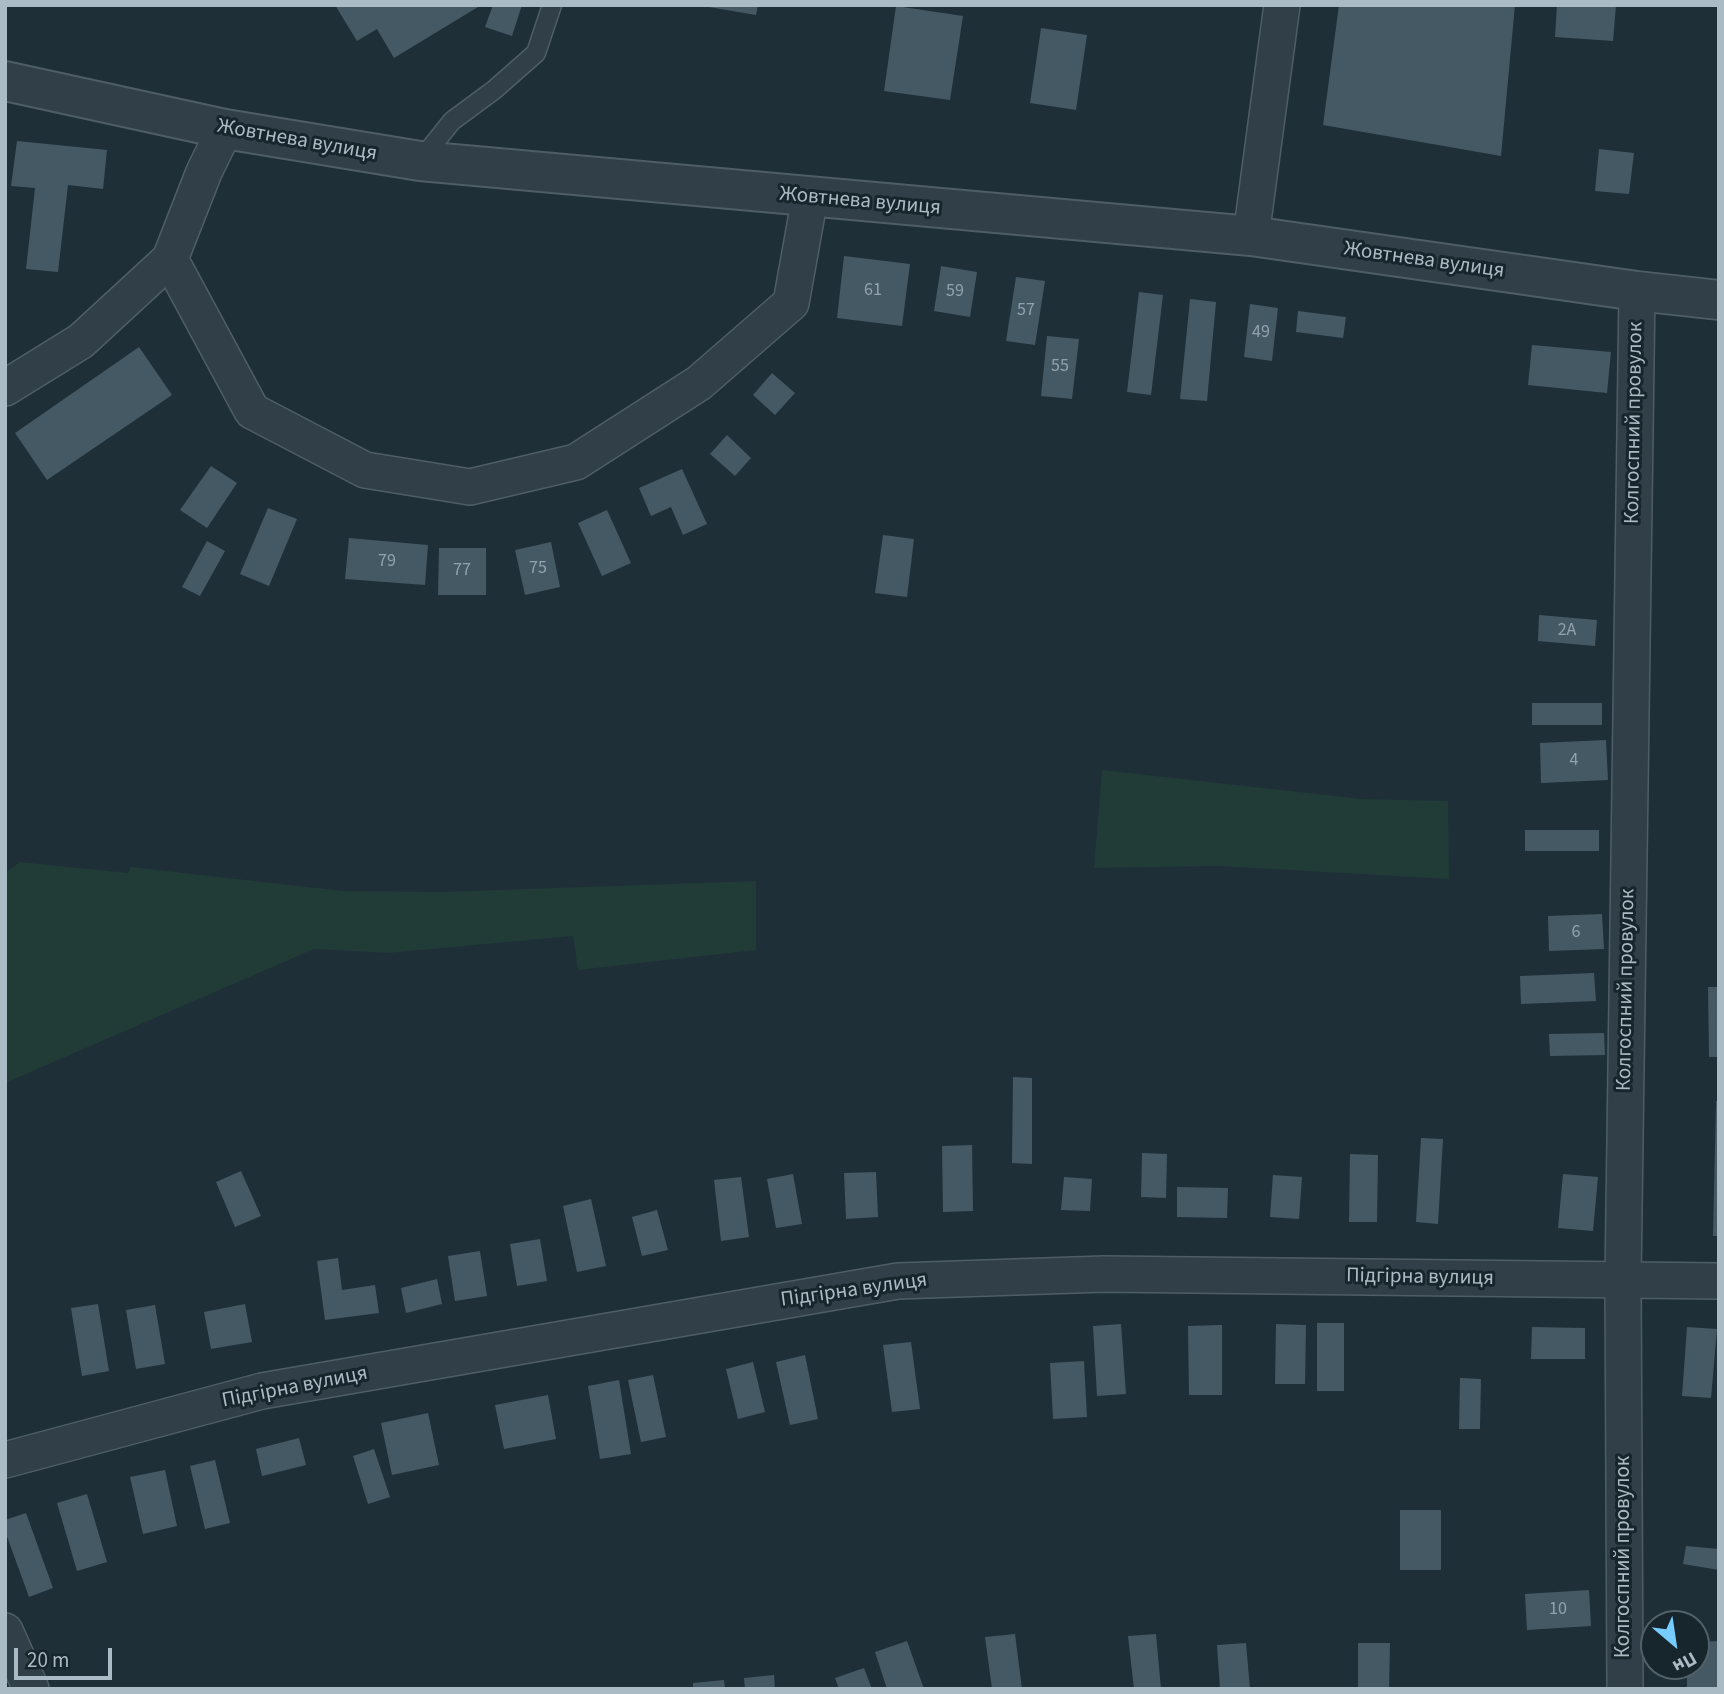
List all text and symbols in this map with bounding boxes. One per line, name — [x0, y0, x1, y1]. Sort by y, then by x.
street label: Жовтнева вулиця — [215, 115, 379, 167]
street label: Жовтнева вулиця — [778, 182, 942, 222]
street label: Жовтнева вулиця — [1342, 237, 1506, 285]
house number: 61 — [864, 280, 882, 302]
house number: 59 — [946, 281, 964, 303]
house number: 57 — [1017, 300, 1035, 322]
house number: 49 — [1252, 322, 1270, 344]
street label: Колгоспний провулок — [1621, 322, 1649, 524]
house number: 55 — [1051, 356, 1069, 378]
house number: 79 — [378, 551, 396, 573]
house number: 75 — [529, 558, 547, 580]
house number: 77 — [453, 560, 471, 582]
house number: 2А — [1558, 620, 1576, 642]
house number: 4 — [1570, 750, 1578, 772]
street label: Колгоспний провулок — [1613, 889, 1641, 1091]
house number: 6 — [1572, 922, 1580, 944]
street label: Підгірна вулиця — [1346, 1264, 1494, 1292]
street label: Підгірна вулиця — [779, 1268, 929, 1314]
street label: Підгірна вулиця — [220, 1362, 370, 1414]
street label: Колгоспний провулок — [1611, 1456, 1637, 1658]
house number: 10 — [1549, 1599, 1567, 1621]
north arrow — [1640, 1610, 1710, 1680]
scale bar — [18, 1634, 116, 1678]
text: 20 m — [27, 1645, 69, 1675]
text: Пн — [1668, 1645, 1701, 1680]

